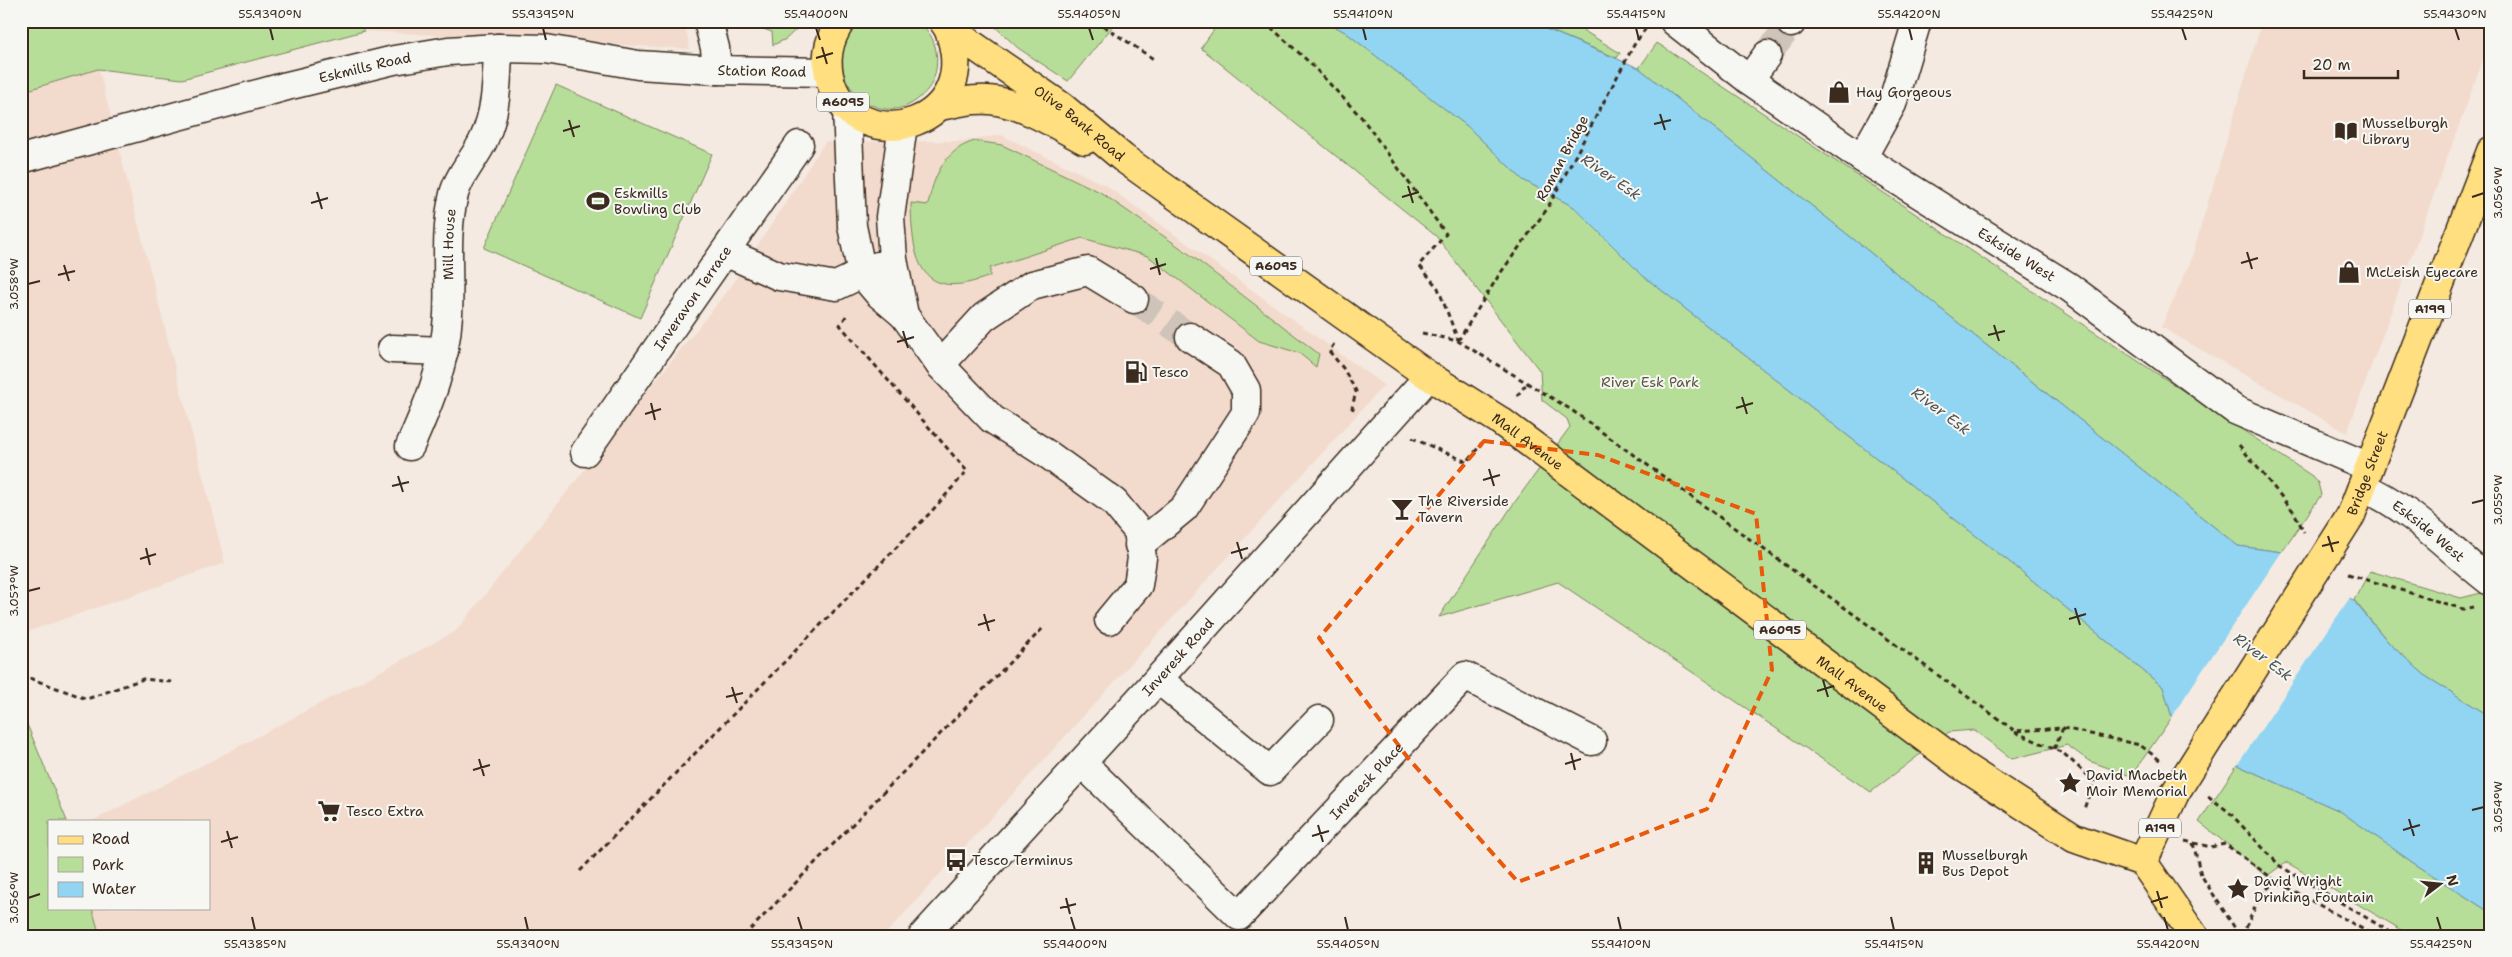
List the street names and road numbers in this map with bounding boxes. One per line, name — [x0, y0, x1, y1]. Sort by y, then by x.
street label: Eskmills Road — [317, 48, 412, 87]
street label: Station Road — [718, 61, 807, 81]
street label: Olive Bank Road — [1031, 81, 1129, 165]
road number: A6095 — [817, 92, 869, 111]
street label: Roman Bridge — [1532, 112, 1592, 204]
street label: Mill House — [439, 207, 460, 280]
street label: Eskside West — [1974, 223, 2059, 285]
street label: Inveravon Terrace — [650, 242, 735, 354]
road number: A6095 — [1250, 256, 1302, 276]
road number: A199 — [2409, 300, 2451, 318]
street label: Mall Avenue — [1488, 409, 1567, 474]
street label: Bridge Street — [2343, 428, 2392, 518]
street label: Eskside West — [2389, 496, 2469, 566]
street label: Inveresk Road — [1138, 614, 1218, 700]
road number: A6095 — [1754, 620, 1806, 640]
street label: Mall Avenue — [1813, 651, 1892, 716]
street label: Inveresk Place — [1326, 738, 1407, 823]
road number: A199 — [2139, 818, 2181, 838]

